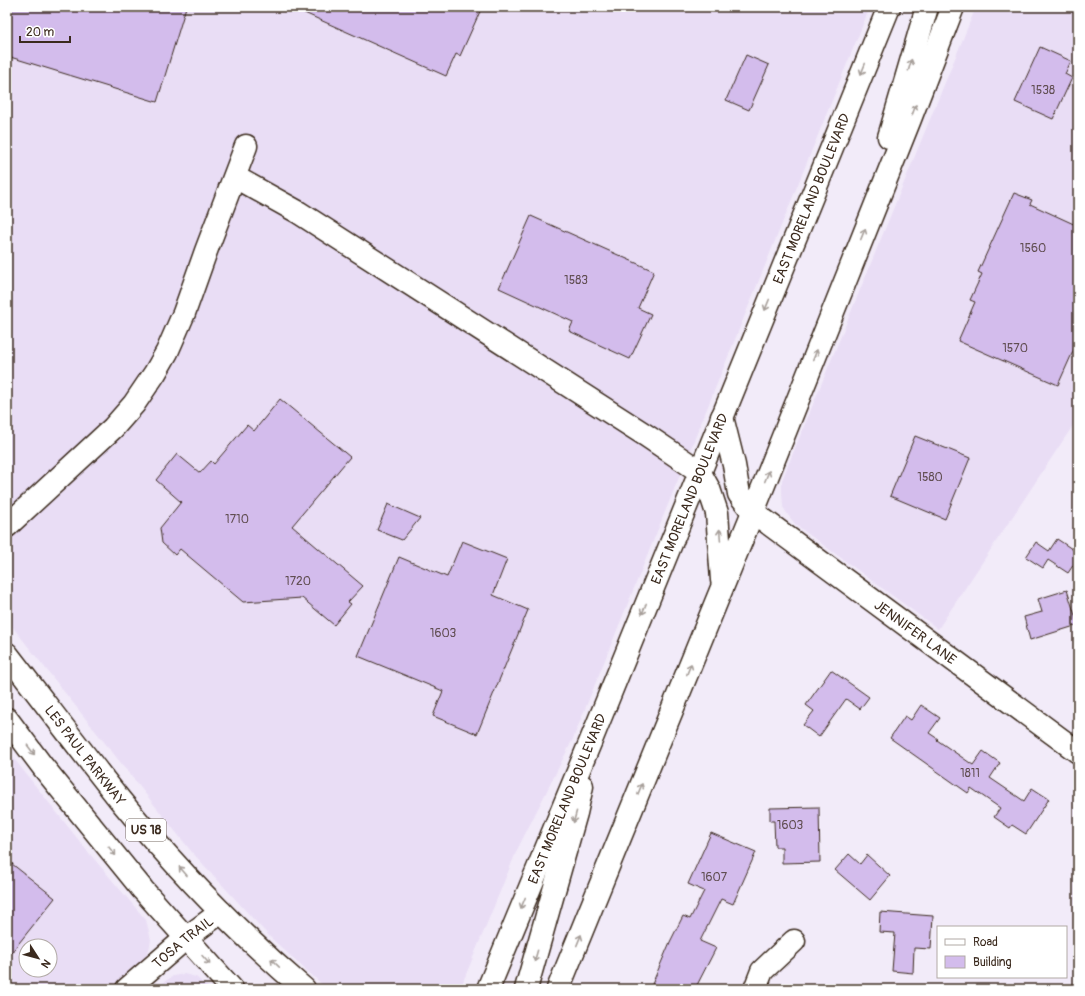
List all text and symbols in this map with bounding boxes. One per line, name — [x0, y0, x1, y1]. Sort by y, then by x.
scale bar — [20, 18, 70, 44]
text: 20 m — [26, 25, 55, 40]
one-way arrow — [907, 58, 914, 71]
one-way arrow — [859, 63, 867, 75]
house number: 1538 — [1031, 83, 1055, 98]
one-way arrow — [910, 104, 918, 116]
street label: EAST MORELAND BOULEVARD — [769, 111, 854, 286]
one-way arrow — [860, 229, 868, 241]
house number: 1560 — [1020, 241, 1046, 256]
house number: 1583 — [564, 273, 588, 288]
one-way arrow — [763, 298, 770, 310]
house number: 1570 — [1002, 341, 1028, 356]
one-way arrow — [812, 350, 820, 362]
street label: EAST MORELAND BOULEVARD — [647, 411, 732, 586]
one-way arrow — [764, 470, 772, 482]
house number: 1580 — [917, 470, 943, 485]
house number: 1710 — [225, 512, 249, 527]
one-way arrow — [716, 529, 723, 542]
house number: 1720 — [285, 574, 311, 589]
street label: JENNIFER LANE — [871, 596, 960, 668]
one-way arrow — [640, 602, 647, 614]
house number: 1603 — [430, 626, 457, 641]
one-way arrow — [686, 663, 693, 675]
street label: LES PAUL PARKWAY — [41, 702, 129, 809]
street label: EAST MORELAND BOULEVARD — [524, 711, 610, 886]
one-way arrow — [26, 744, 35, 755]
house number: 1811 — [960, 766, 980, 781]
one-way arrow — [637, 784, 645, 796]
one-way arrow — [571, 811, 578, 824]
house number: 1603 — [777, 818, 804, 833]
road number: US 18 — [126, 819, 166, 841]
one-way arrow — [108, 846, 116, 857]
one-way arrow — [178, 866, 187, 877]
house number: 1607 — [701, 870, 728, 885]
one-way arrow — [519, 897, 526, 909]
street label: TOSA TRAIL — [149, 912, 217, 972]
legend — [937, 926, 1067, 978]
one-way arrow — [575, 934, 583, 946]
text: Road — [973, 935, 998, 950]
north arrow — [18, 938, 58, 978]
one-way arrow — [531, 949, 539, 962]
one-way arrow — [201, 955, 211, 965]
text: Building — [973, 955, 1012, 970]
text: N — [38, 957, 53, 971]
one-way arrow — [270, 958, 280, 968]

